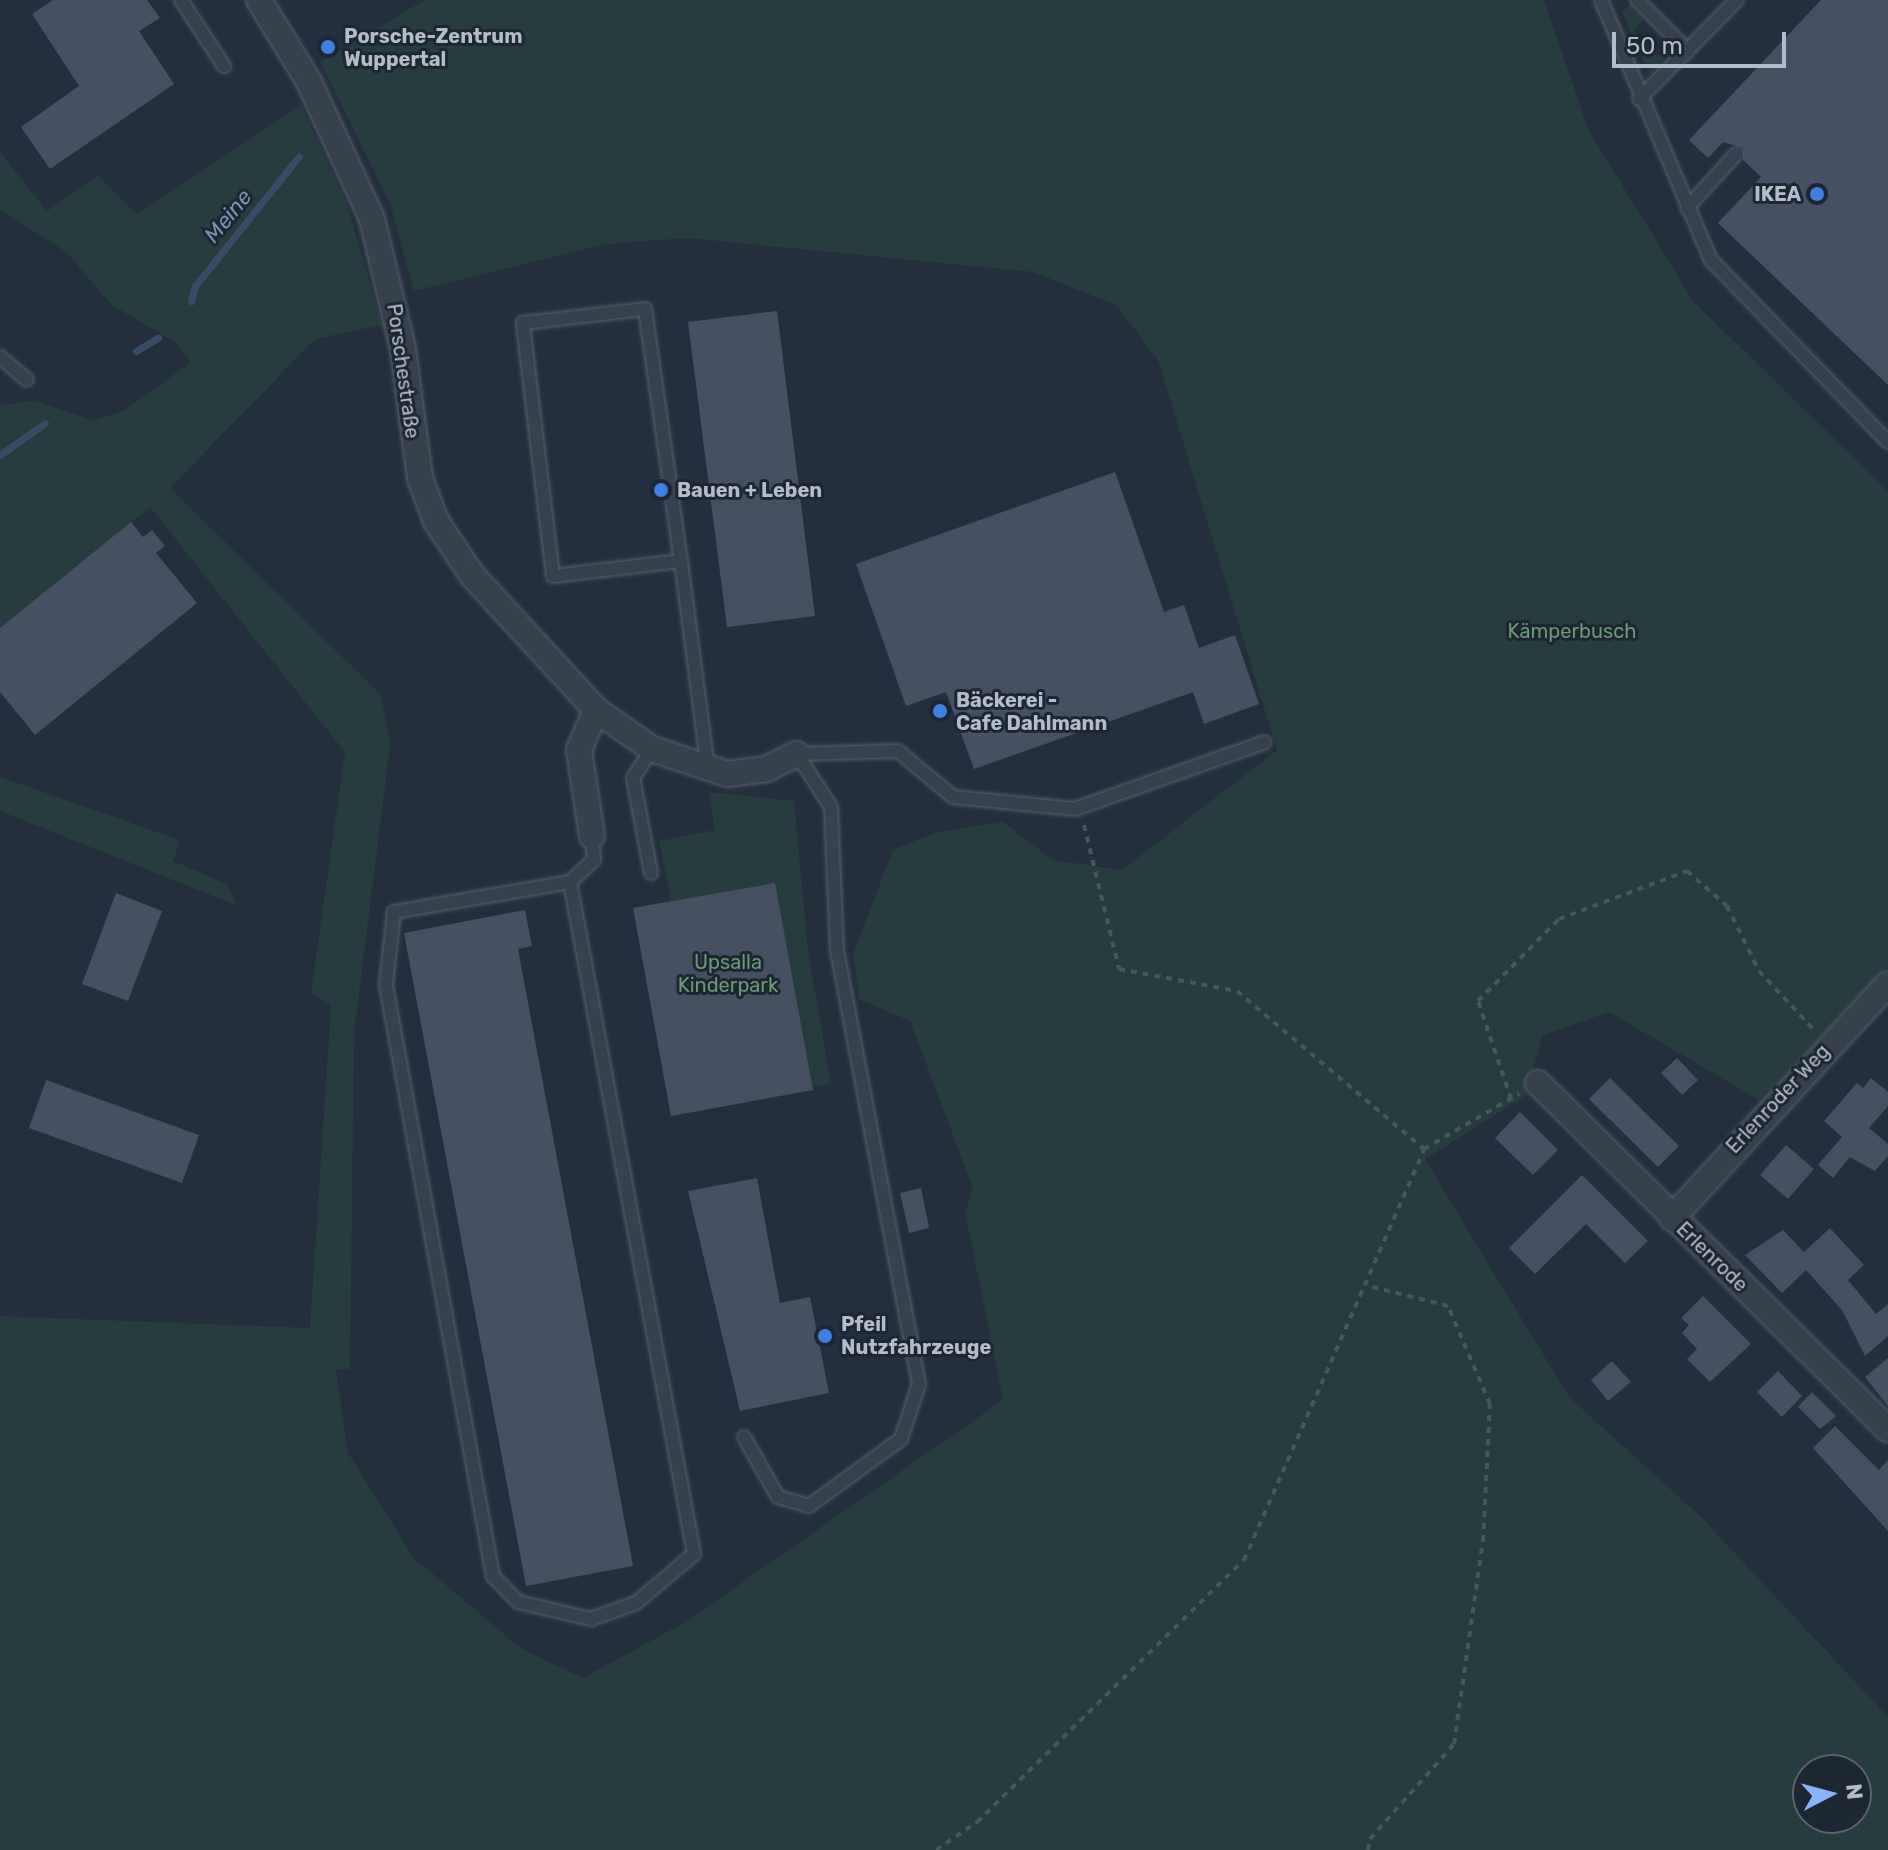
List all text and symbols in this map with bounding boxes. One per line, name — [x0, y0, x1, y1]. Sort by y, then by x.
scale bar — [1616, 16, 1790, 66]
place label: Porsche-Zentrum Wuppertal — [344, 24, 523, 71]
text: 50 m — [1626, 32, 1683, 60]
marker: Porsche-Zentrum Wuppertal — [319, 38, 337, 56]
place label: IKEA — [1754, 182, 1801, 206]
water label: Meine — [199, 184, 257, 248]
marker: IKEA — [1808, 185, 1826, 203]
street label: Porschestraße — [382, 302, 424, 440]
place label: Bauen + Leben — [677, 478, 822, 502]
marker: Bauen + Leben — [652, 481, 670, 499]
park label: Kämperbusch — [1508, 619, 1636, 643]
place label: Bäckerei - Cafe Dahlmann — [956, 688, 1107, 735]
marker: Bäckerei - Cafe Dahlmann — [931, 702, 949, 720]
park label: Upsalla Kinderpark — [678, 950, 778, 997]
street label: Erlenroder Weg — [1721, 1039, 1835, 1159]
street label: Erlenrode — [1671, 1217, 1753, 1297]
place label: Pfeil Nutzfahrzeuge — [841, 1312, 991, 1359]
marker: Pfeil Nutzfahrzeuge — [816, 1327, 834, 1345]
north arrow — [1792, 1754, 1872, 1834]
text: N — [1840, 1782, 1869, 1801]

